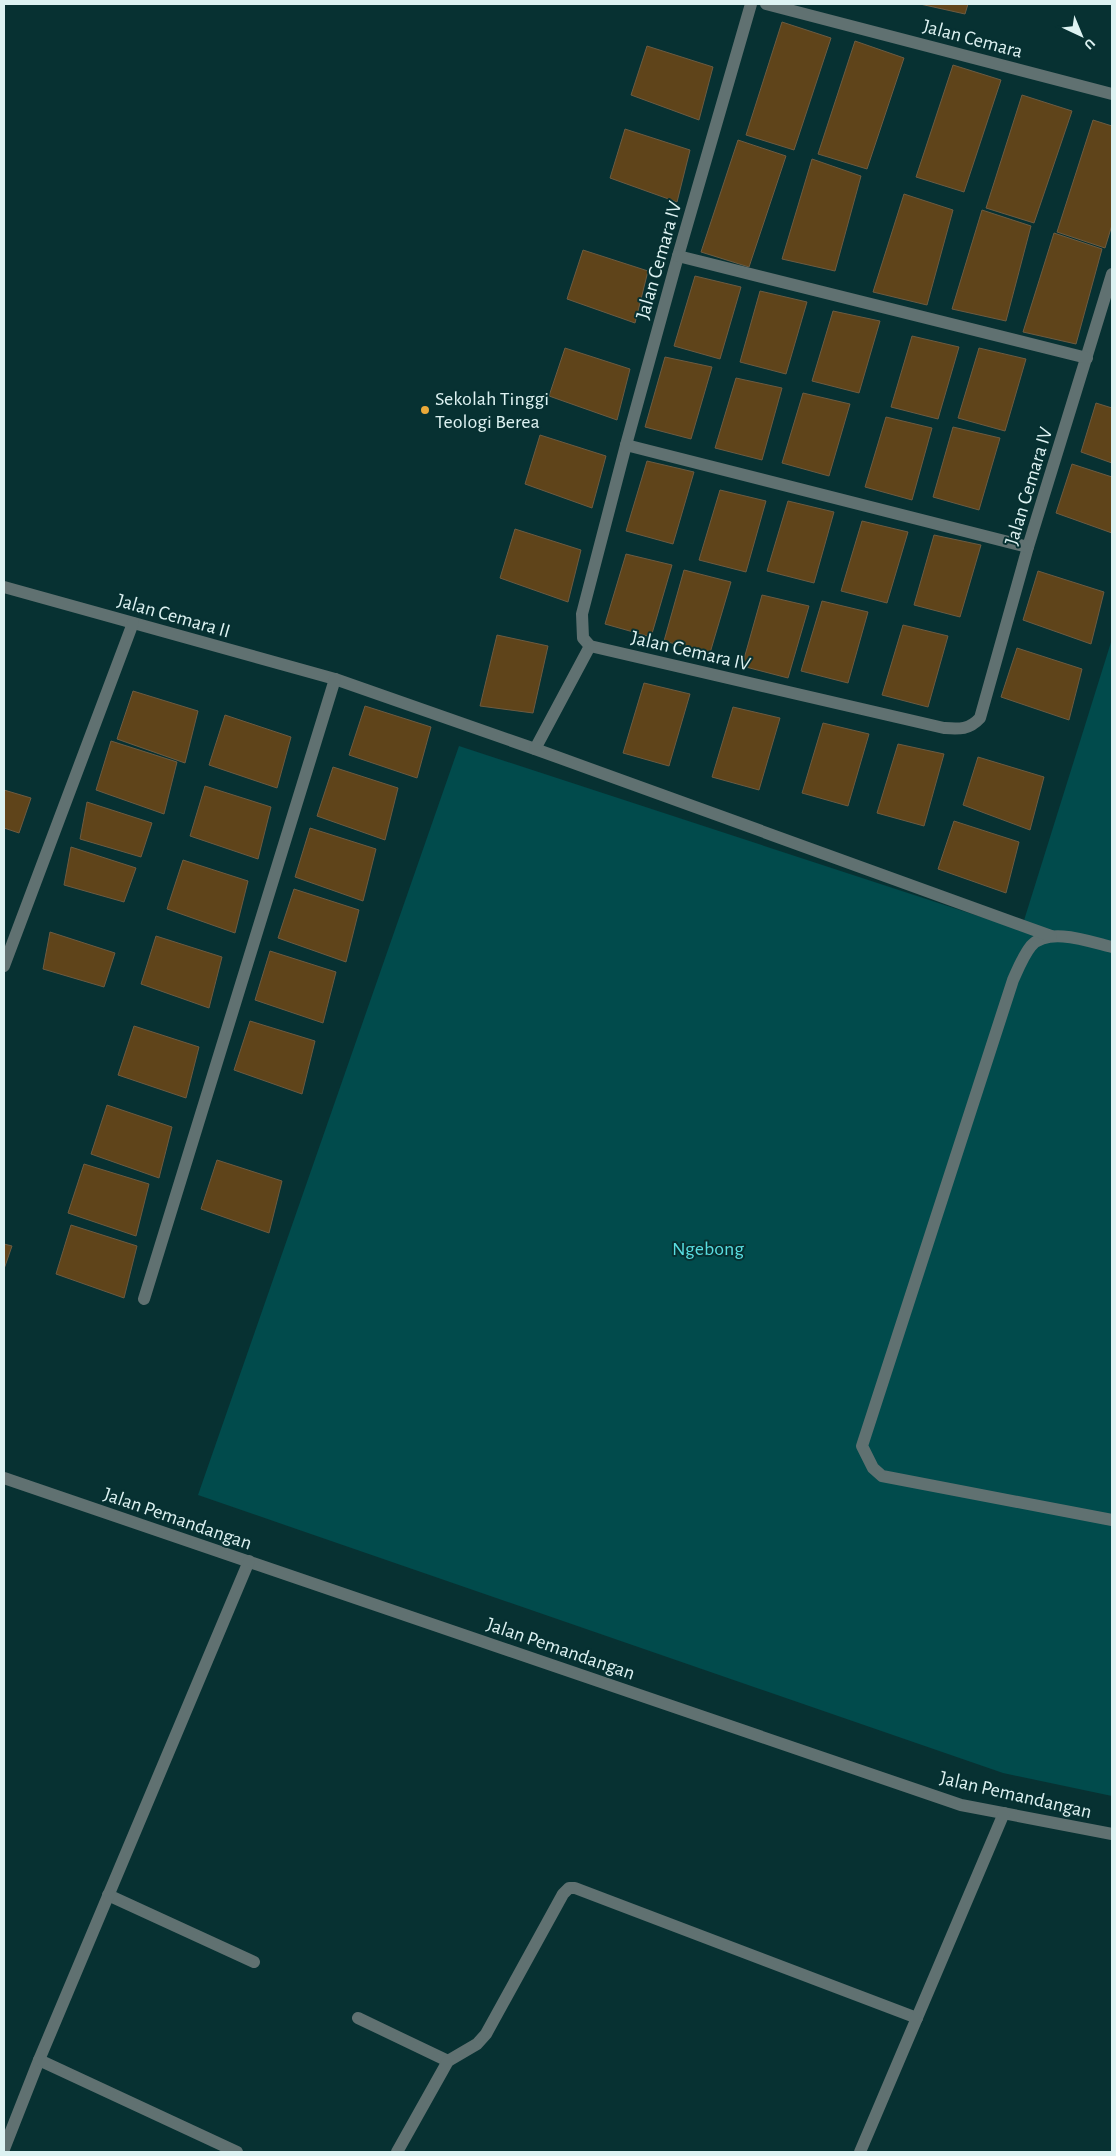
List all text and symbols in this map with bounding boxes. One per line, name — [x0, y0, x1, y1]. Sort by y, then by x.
north arrow — [1056, 10, 1106, 60]
street label: Jalan Cemara — [921, 16, 1025, 62]
text: U — [1081, 35, 1097, 52]
street label: Jalan Cemara IV — [633, 198, 686, 322]
place label: Sekolah Tinggi Teologi Berea — [435, 389, 549, 432]
marker: Sekolah Tinggi Teologi Berea — [419, 404, 431, 416]
street label: Jalan Cemara IV — [1002, 424, 1057, 548]
street label: Jalan Cemara II — [115, 590, 232, 642]
street label: Jalan Cemara IV — [629, 628, 753, 675]
park label: Ngebong — [672, 1239, 744, 1259]
street label: Jalan Pemandangan — [101, 1484, 254, 1554]
street label: Jalan Pemandangan — [484, 1614, 637, 1684]
street label: Jalan Pemandangan — [938, 1768, 1094, 1822]

